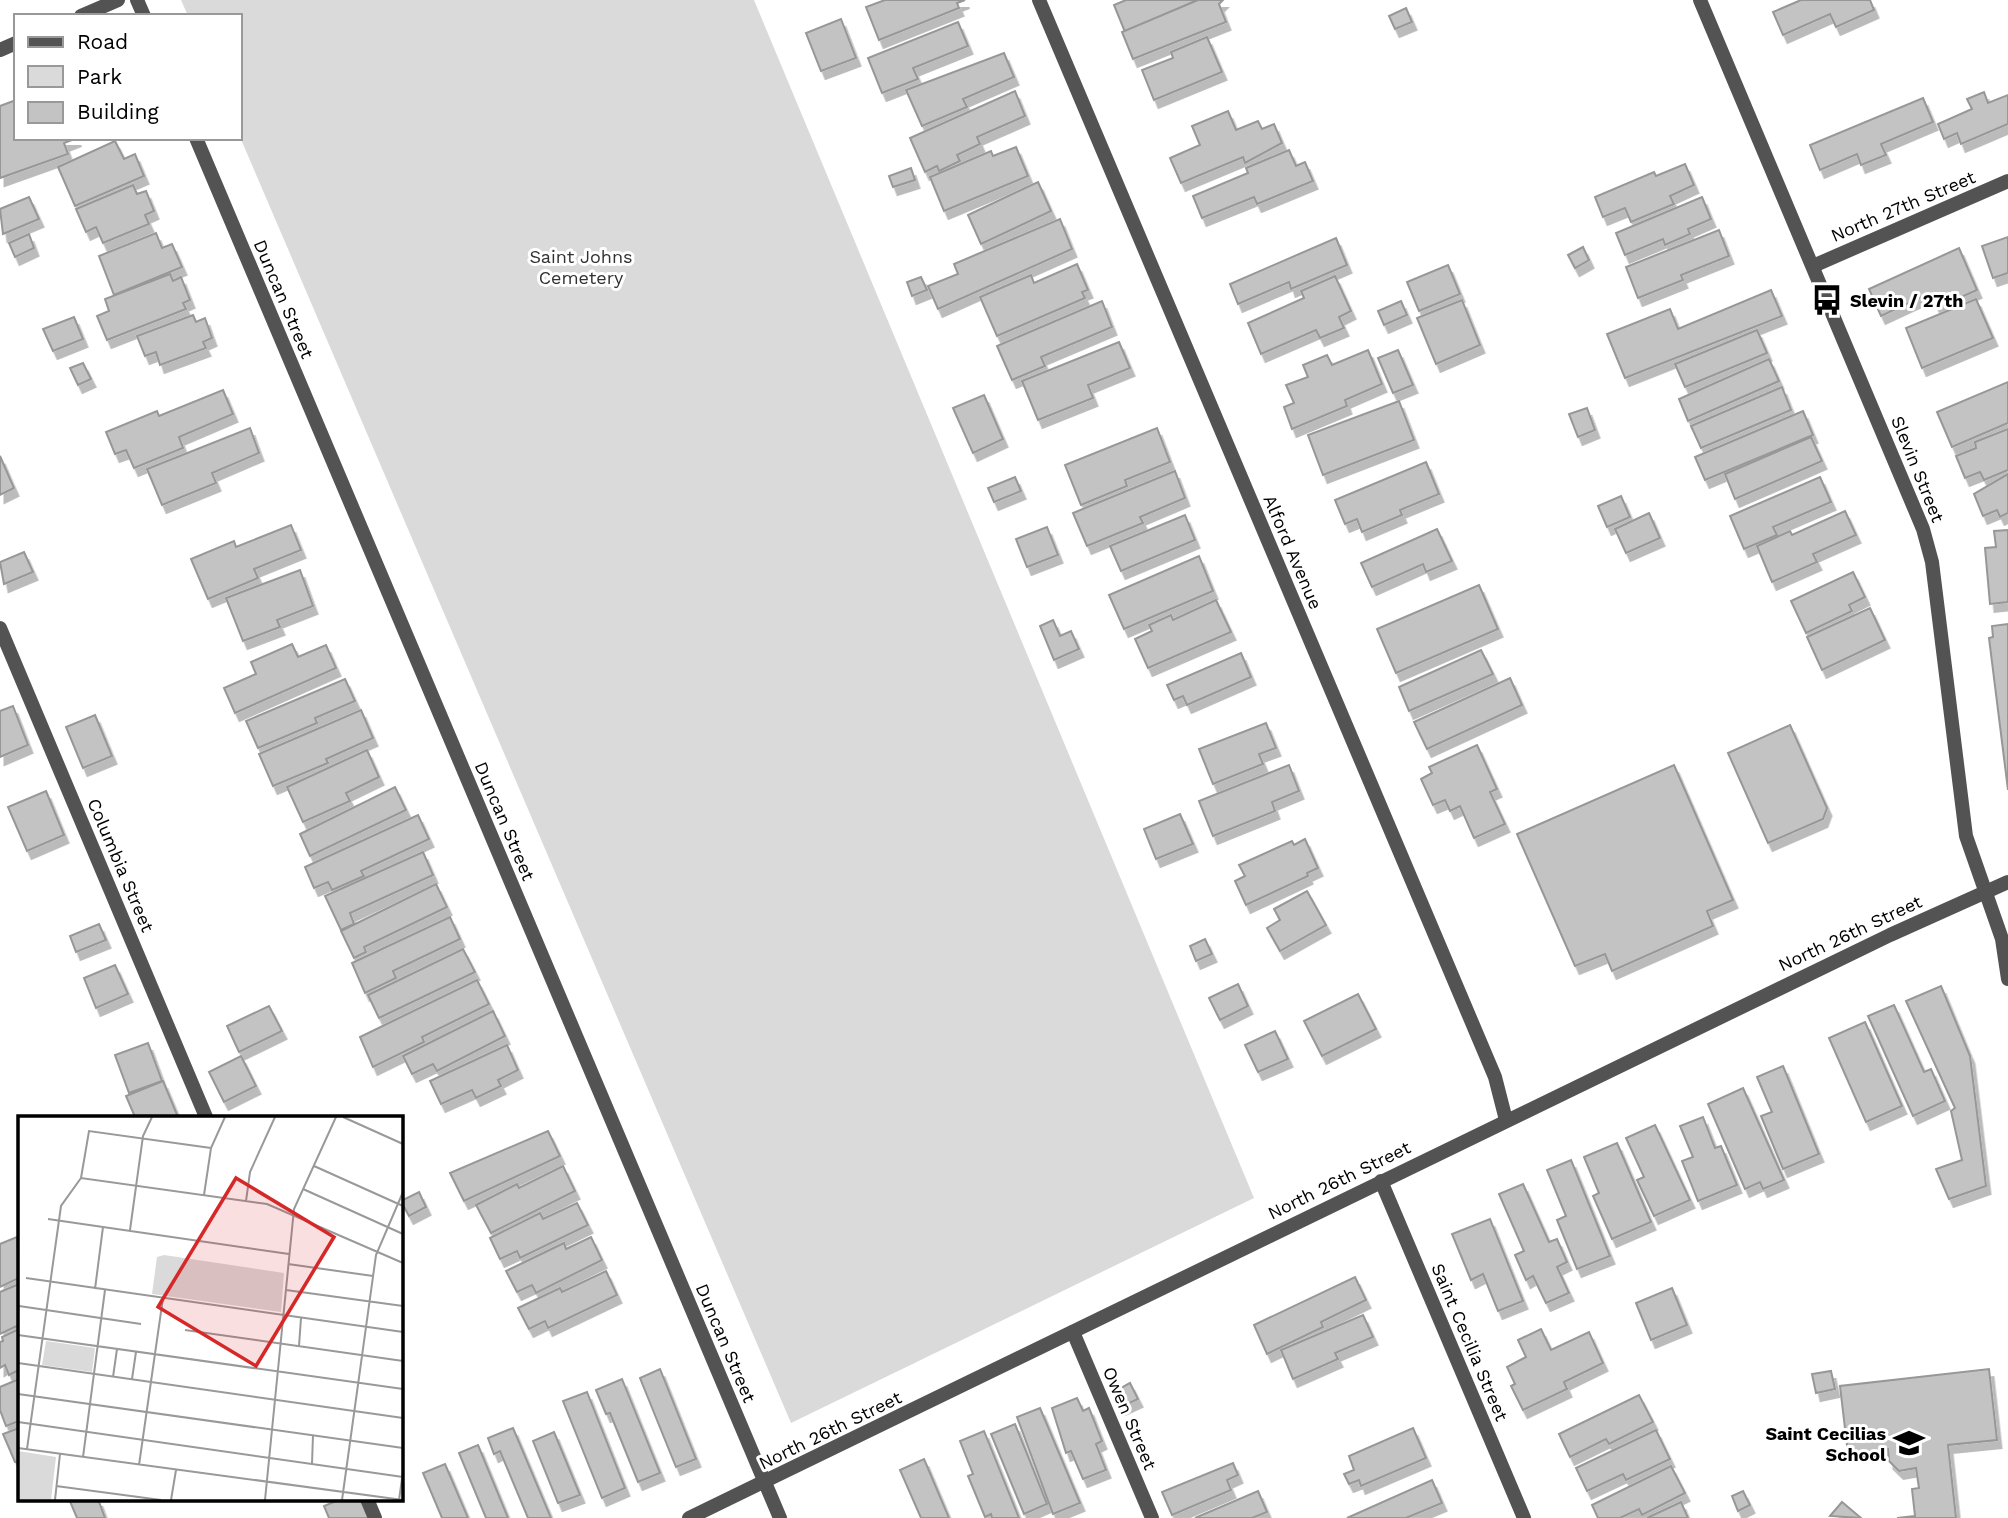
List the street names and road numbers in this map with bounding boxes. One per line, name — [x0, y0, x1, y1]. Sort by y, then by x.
street label: North 27th Street — [1828, 166, 1979, 246]
street label: Duncan Street — [250, 236, 319, 362]
street label: Slevin Street — [1887, 413, 1949, 526]
street label: Alford Avenue — [1259, 492, 1327, 612]
street label: Duncan Street — [471, 758, 540, 884]
street label: Columbia Street — [83, 795, 159, 935]
street label: North 26th Street — [1775, 890, 1926, 975]
street label: North 26th Street — [1264, 1136, 1414, 1224]
street label: Saint Cecilia Street — [1427, 1260, 1513, 1424]
street label: Duncan Street — [692, 1280, 761, 1406]
street label: Owen Street — [1099, 1363, 1161, 1473]
street label: North 26th Street — [755, 1386, 905, 1474]

